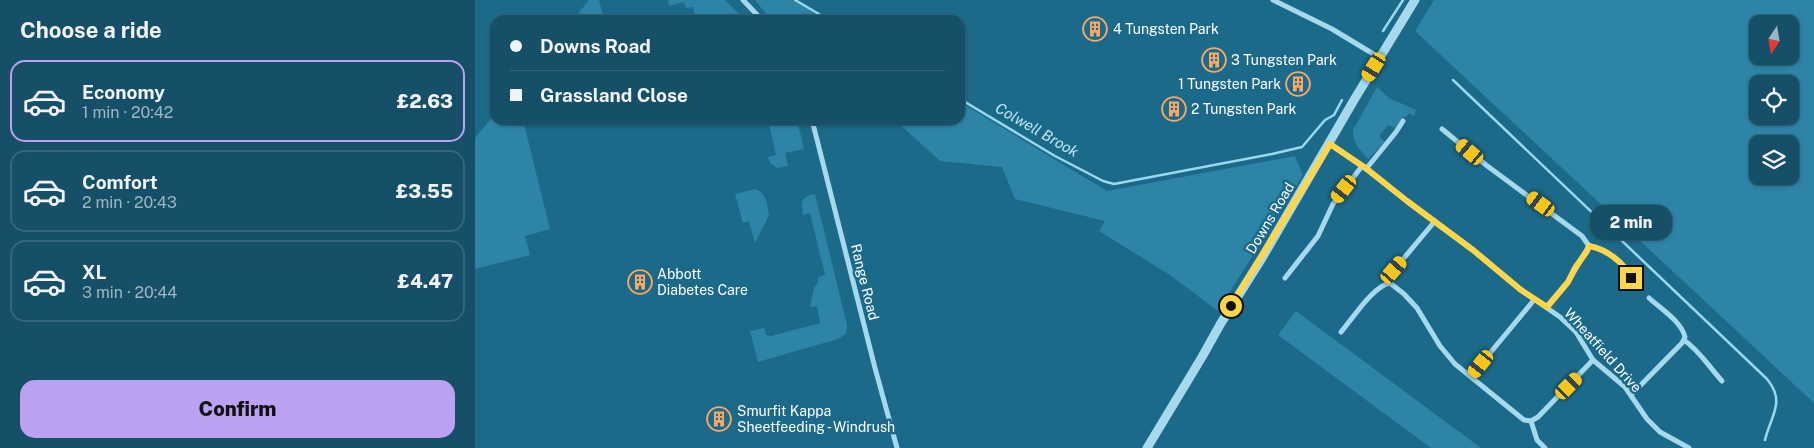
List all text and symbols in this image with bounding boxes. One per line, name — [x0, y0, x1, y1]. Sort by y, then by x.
north arrow — [1749, 15, 1799, 65]
map controls — [1749, 15, 1799, 185]
building icon: 4 Tungsten Park — [1082, 16, 1108, 42]
text: Choose a ride — [20, 17, 162, 43]
place label: 4 Tungsten Park — [1113, 21, 1219, 37]
text: Downs Road — [540, 35, 651, 57]
building icon: 3 Tungsten Park — [1201, 47, 1227, 73]
car — [1359, 50, 1388, 84]
place label: 3 Tungsten Park — [1231, 52, 1337, 68]
building icon: 1 Tungsten Park — [1285, 71, 1311, 97]
button: locate — [1749, 75, 1799, 125]
place label: 1 Tungsten Park — [1178, 76, 1281, 92]
icon: car — [22, 79, 67, 124]
text: Economy — [82, 81, 165, 103]
text: Grassland Close — [540, 84, 688, 106]
text: £2.63 — [397, 90, 453, 112]
building icon: 2 Tungsten Park — [1161, 96, 1187, 122]
water label: Colwell Brook — [993, 99, 1083, 161]
place label: 2 Tungsten Park — [1191, 101, 1297, 117]
text: 1 min · 20:42 — [82, 103, 173, 122]
button: layers — [1749, 135, 1799, 185]
car — [1453, 137, 1486, 167]
icon: car — [22, 169, 67, 214]
text: Comfort — [82, 171, 158, 193]
car — [1328, 173, 1359, 205]
text: £3.55 — [396, 180, 453, 202]
street label: Downs Road — [1243, 180, 1297, 256]
car — [1524, 189, 1557, 219]
text: 2 min · 20:43 — [82, 193, 177, 212]
callout: 2 min — [1590, 206, 1672, 240]
text: 2 min — [1610, 213, 1652, 232]
street label: Range Road — [848, 242, 882, 322]
car — [1378, 254, 1409, 286]
icon: car — [22, 259, 67, 304]
text: XL — [82, 261, 107, 283]
place label: Abbott Diabetes Care — [657, 266, 748, 298]
route end — [1620, 267, 1642, 289]
building icon: Abbott Diabetes Care — [627, 269, 653, 295]
text: £4.47 — [397, 270, 453, 292]
text: 3 min · 20:44 — [82, 283, 177, 302]
route start — [1220, 295, 1242, 317]
street label: Wheatfield Drive — [1561, 305, 1645, 395]
car — [1465, 348, 1496, 380]
car — [1553, 370, 1584, 402]
button: Confirm — [20, 380, 455, 438]
place label: Smurfit Kappa Sheetfeeding - Windrush — [737, 403, 895, 435]
building icon: Smurfit Kappa Sheetfeeding - Windrush — [706, 406, 732, 432]

